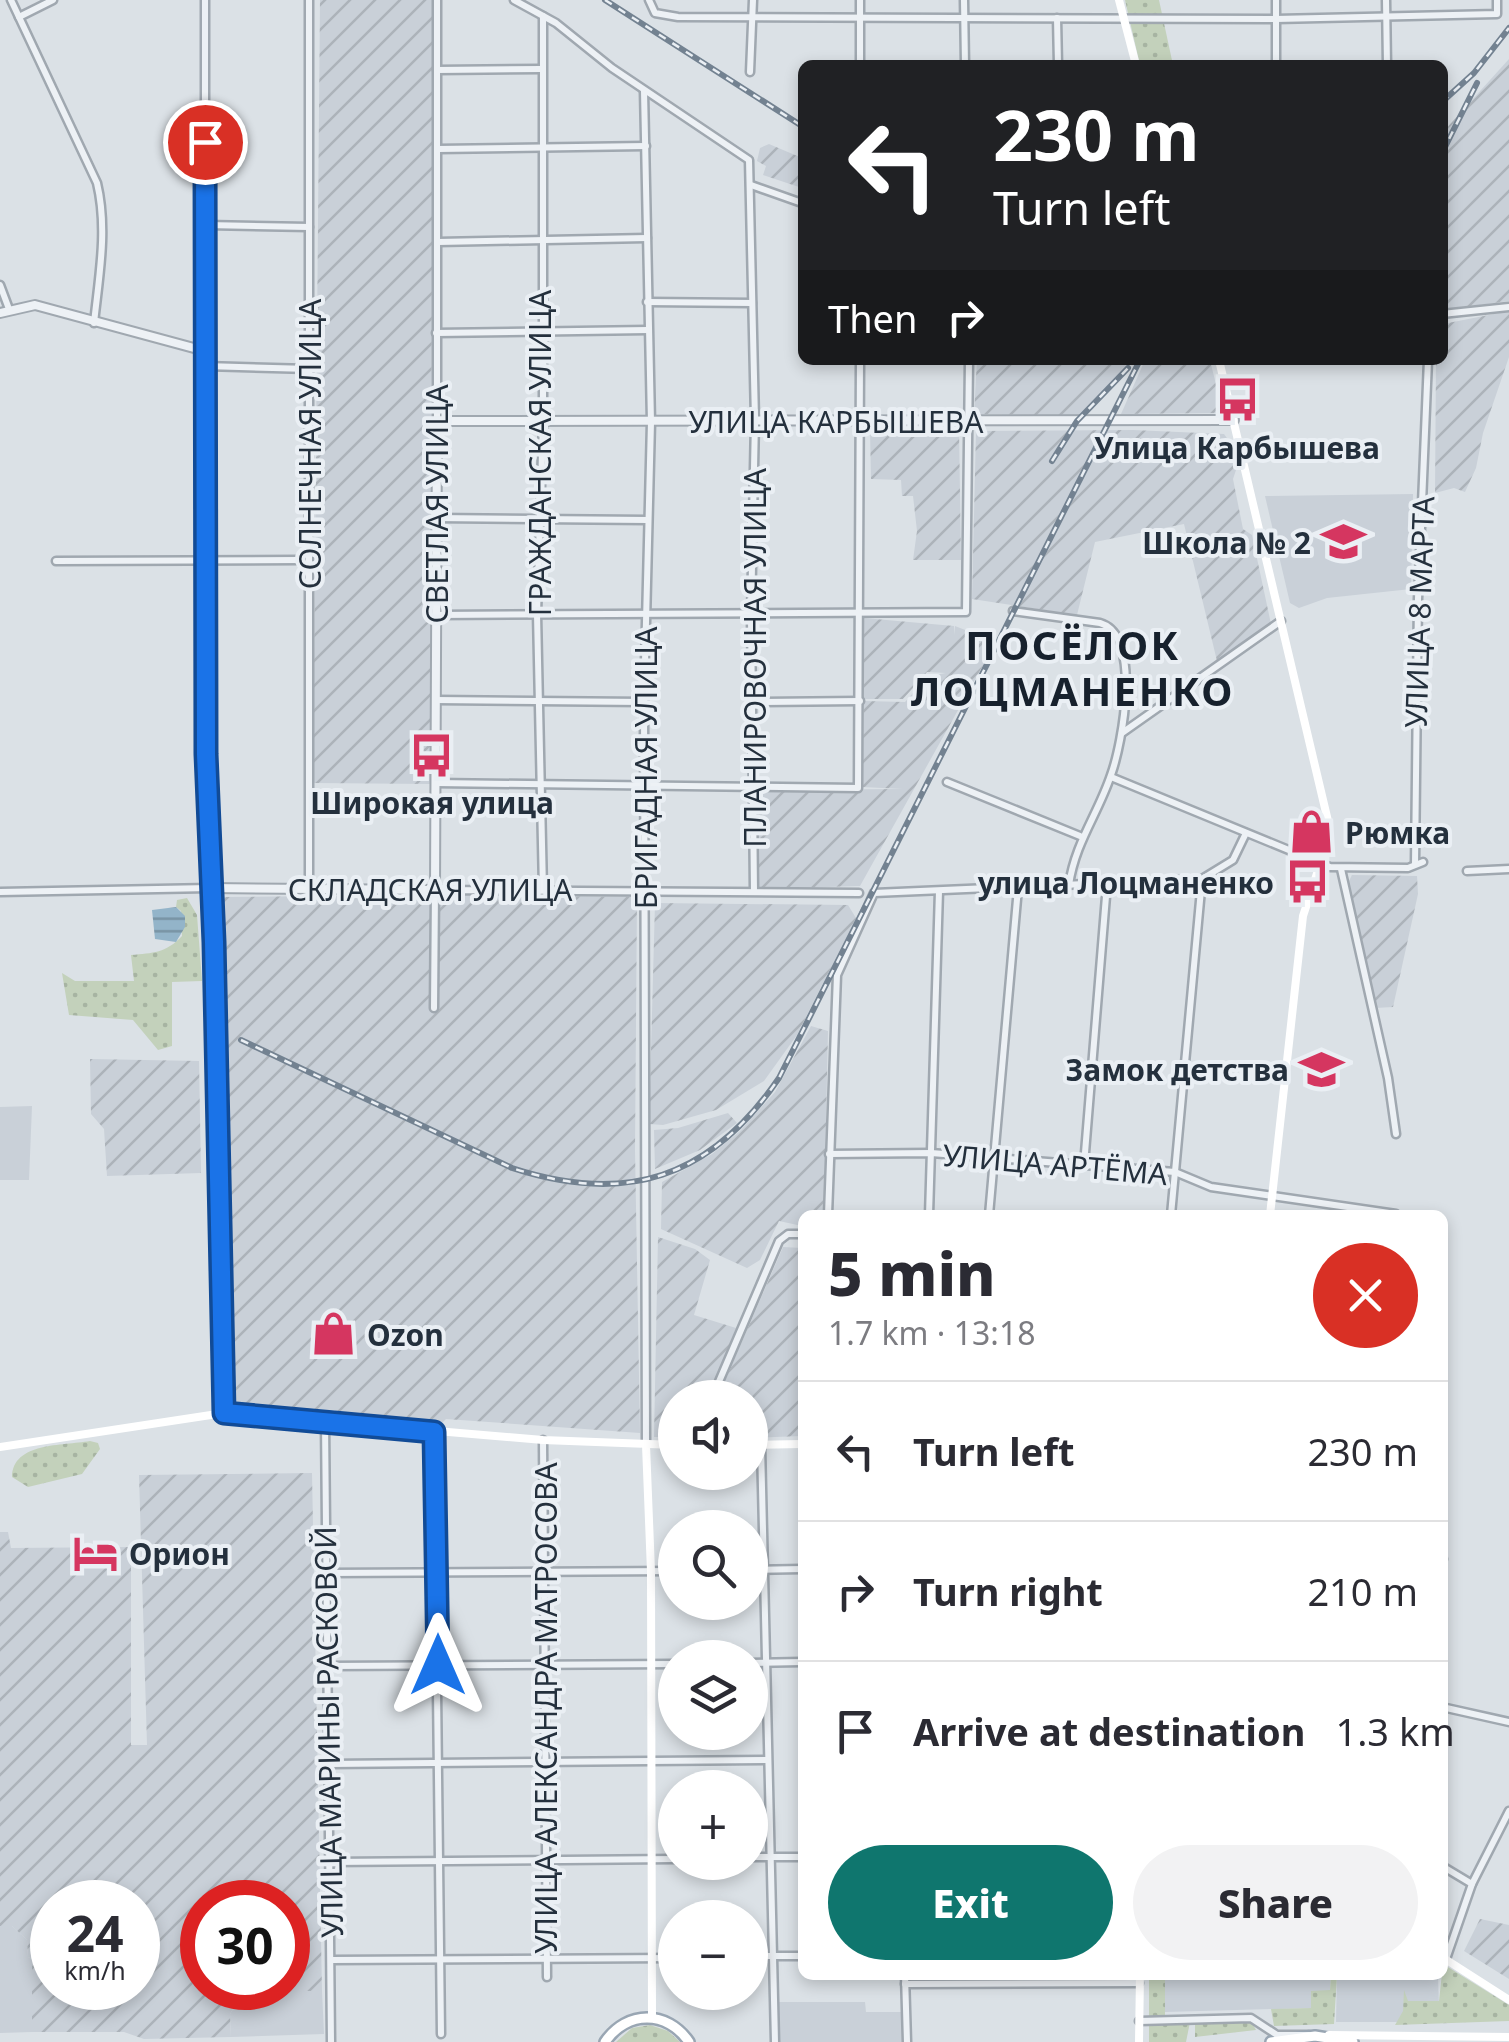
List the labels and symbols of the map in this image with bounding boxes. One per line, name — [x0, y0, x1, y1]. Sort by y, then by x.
pin — [163, 100, 248, 185]
street label: ГРАЖДАНСКАЯ УЛИЦА — [519, 289, 560, 616]
street label: СОЛНЕЧНАЯ УЛИЦА — [289, 298, 330, 589]
bus stop icon: Улица Карбышева — [1213, 376, 1261, 424]
street label: СВЕТЛАЯ УЛИЦА — [416, 384, 457, 624]
street label: УЛИЦА КАРБЫШЕВА — [689, 401, 984, 442]
place label: Улица Карбышева — [1094, 427, 1380, 468]
street label: ПЛАНИРОВОЧНАЯ УЛИЦА — [734, 467, 775, 848]
street label: УЛИЦА 8 МАРТА — [1394, 495, 1444, 729]
school or university icon: Школа № 2 — [1320, 518, 1368, 566]
place label: Школа № 2 — [1142, 522, 1311, 563]
district label: ПОСЁЛОК ЛОЦМАНЕНКО — [911, 617, 1235, 718]
street label: БРИГАДНАЯ УЛИЦА — [625, 626, 666, 909]
bus stop icon: Широкая улица — [408, 731, 456, 779]
place label: Широкая улица — [310, 782, 554, 823]
shop icon: Рюмка — [1288, 808, 1336, 856]
place label: Рюмка — [1345, 812, 1450, 853]
bus stop icon: улица Лоцманенко — [1283, 858, 1331, 906]
place label: улица Лоцманенко — [977, 862, 1274, 903]
street label: СКЛАДСКАЯ УЛИЦА — [288, 869, 573, 910]
school or university icon: Замок детства — [1298, 1045, 1346, 1093]
place label: Замок детства — [1066, 1049, 1289, 1090]
street label: УЛИЦА АРТЁМА — [941, 1134, 1170, 1194]
shop icon: Ozon — [310, 1310, 358, 1358]
place label: Ozon — [367, 1314, 444, 1355]
street label: УЛИЦА АЛЕКСАНДРА МАТРОСОВА — [525, 1461, 566, 1954]
street label: УЛИЦА МАРИНЫ РАСКОВОЙ — [304, 1526, 352, 1938]
hotel icon: Орион — [72, 1529, 120, 1577]
place label: Орион — [129, 1533, 230, 1574]
position arrow — [386, 1613, 490, 1717]
speed limit sign: 30 — [180, 1880, 310, 2010]

